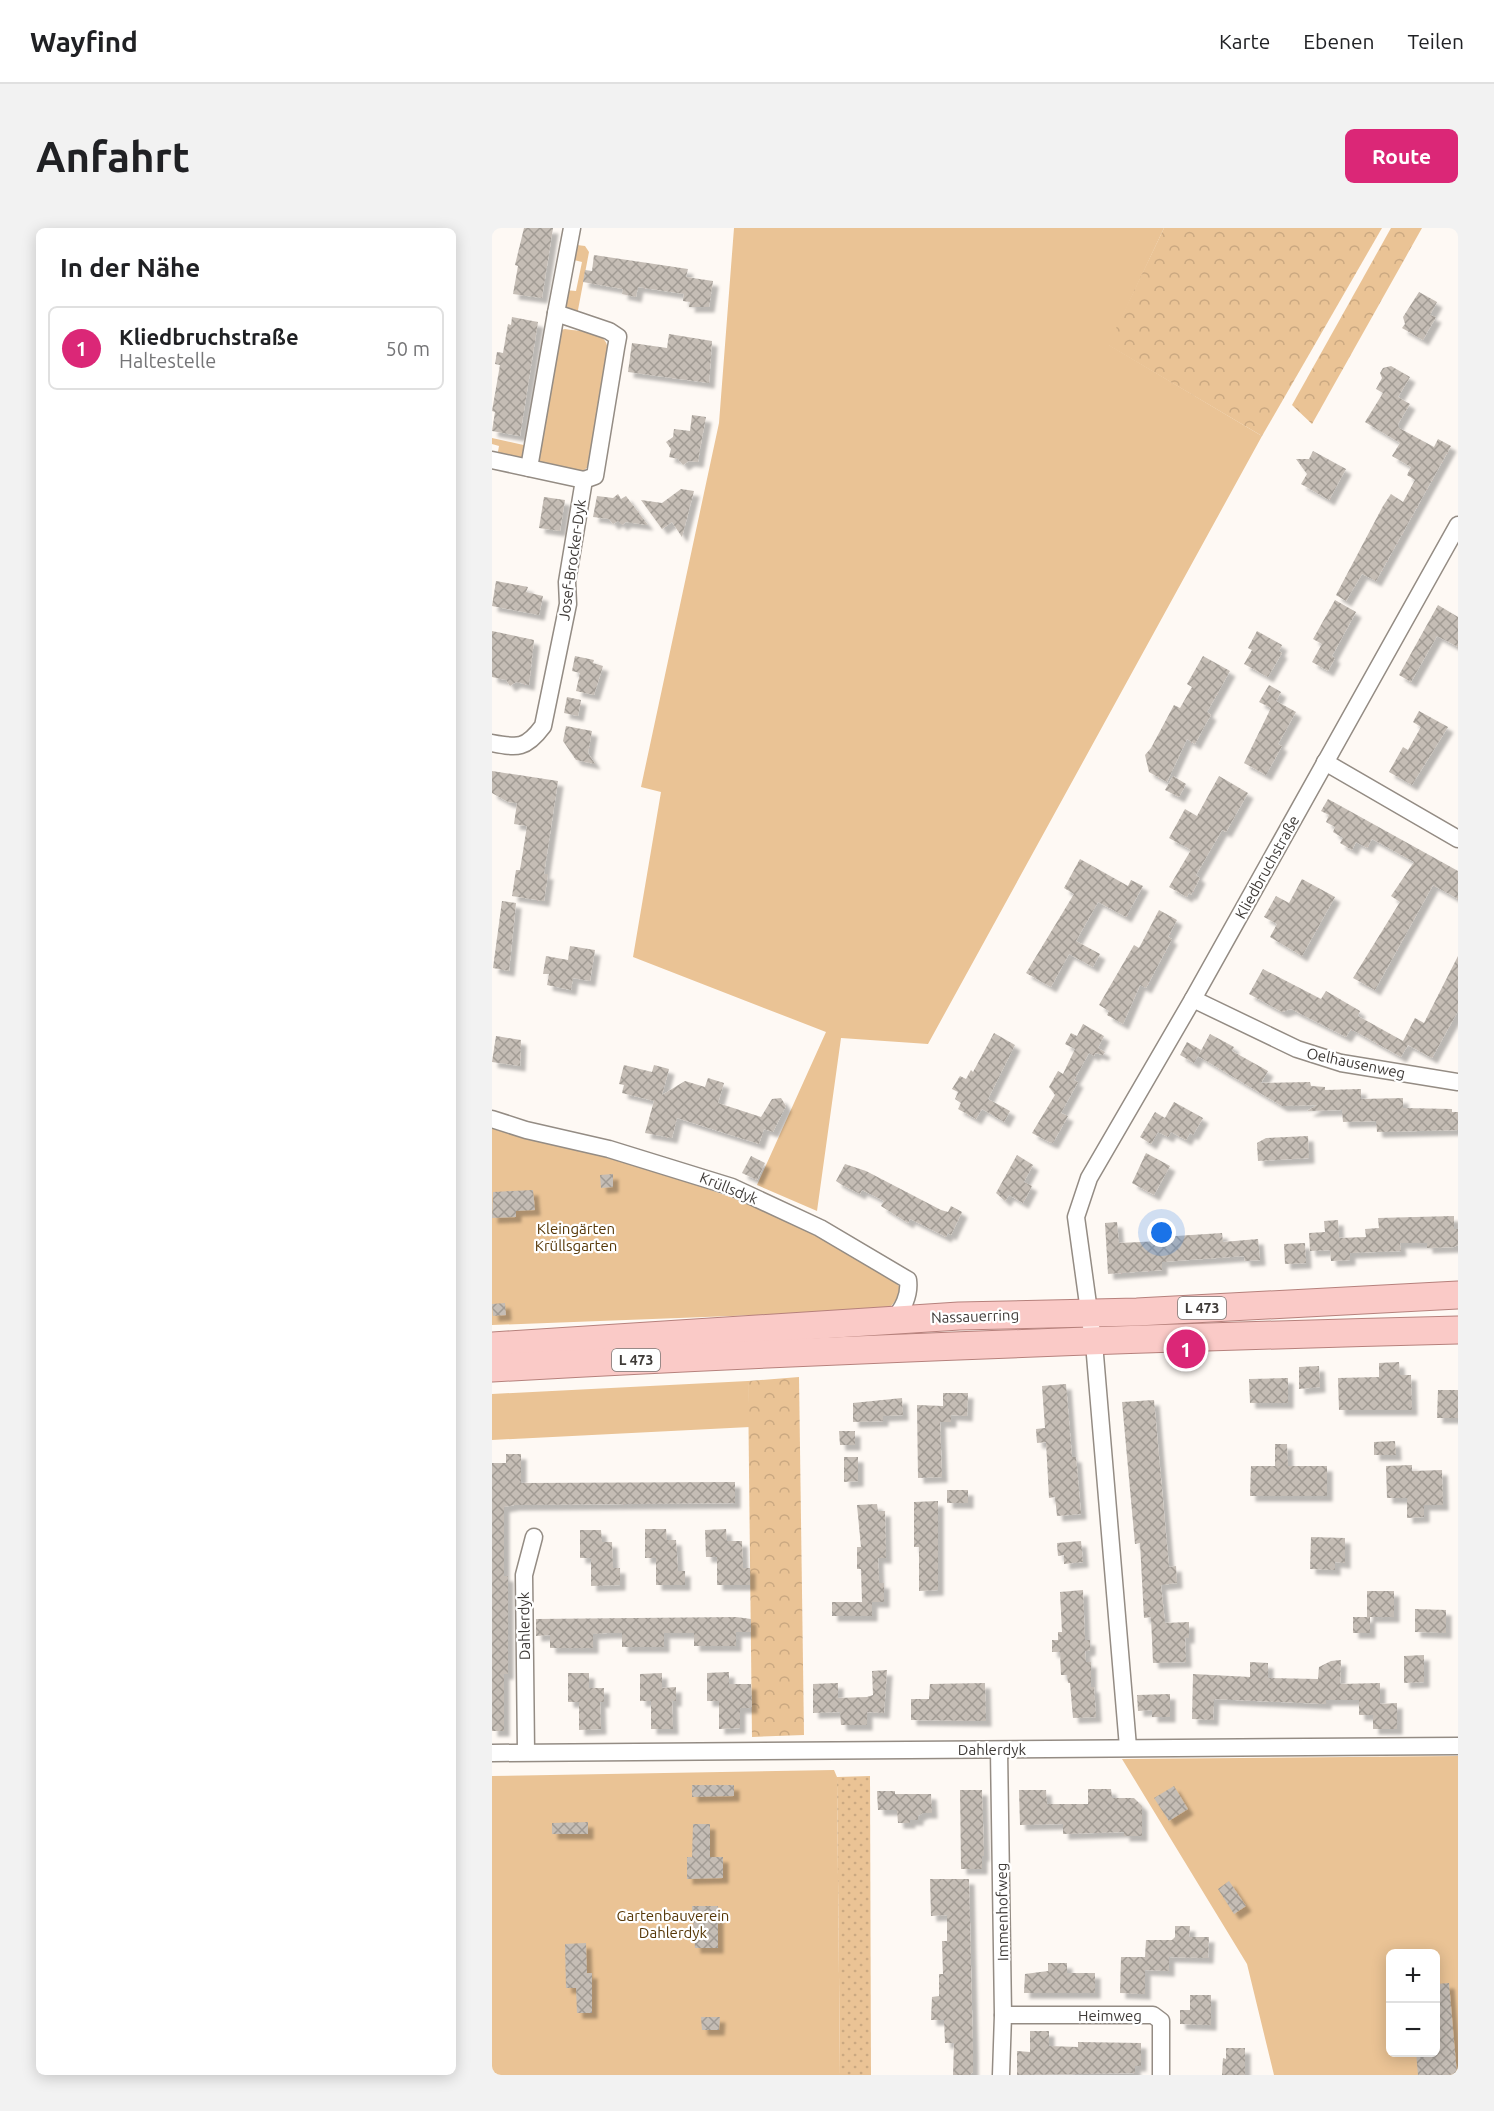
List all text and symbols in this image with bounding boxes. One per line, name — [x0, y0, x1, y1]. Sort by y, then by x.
text: Wayfind — [30, 26, 138, 57]
text: Karte — [1219, 29, 1270, 53]
text: Ebenen — [1303, 29, 1375, 53]
text: Teilen — [1408, 29, 1464, 53]
button: Route — [1345, 129, 1458, 183]
text: Anfahrt — [36, 133, 190, 180]
text: In der Nähe — [60, 253, 200, 282]
text: Kliedbruchstraße — [119, 324, 299, 349]
text: 1 — [76, 337, 87, 360]
text: 50 m — [386, 337, 430, 360]
text: Haltestelle — [119, 349, 216, 372]
street label: Josef-Brocker-Dyk — [555, 498, 589, 622]
street label: Kliedbruchstraße — [1232, 812, 1302, 922]
street label: Oelhausenweg — [1305, 1044, 1407, 1082]
street label: Krüllsdyk — [697, 1169, 761, 1208]
your location — [1147, 1218, 1176, 1247]
park label: Kleingärten Krüllsgarten — [535, 1220, 617, 1254]
road number: L 473 — [1178, 1297, 1226, 1319]
street label: Nassauerring — [931, 1306, 1019, 1326]
pin: 1 — [1166, 1326, 1206, 1372]
road number: L 473 — [612, 1349, 660, 1371]
street label: Dahlerdyk — [515, 1591, 533, 1660]
street label: Dahlerdyk — [958, 1741, 1027, 1758]
street label: Immenhofweg — [993, 1863, 1011, 1961]
park label: Gartenbauverein Dahlerdyk — [617, 1907, 729, 1941]
map controls — [1386, 1949, 1440, 2057]
button: + — [1386, 1949, 1440, 2003]
button: − — [1386, 2003, 1440, 2057]
street label: Heimweg — [1078, 2007, 1142, 2024]

